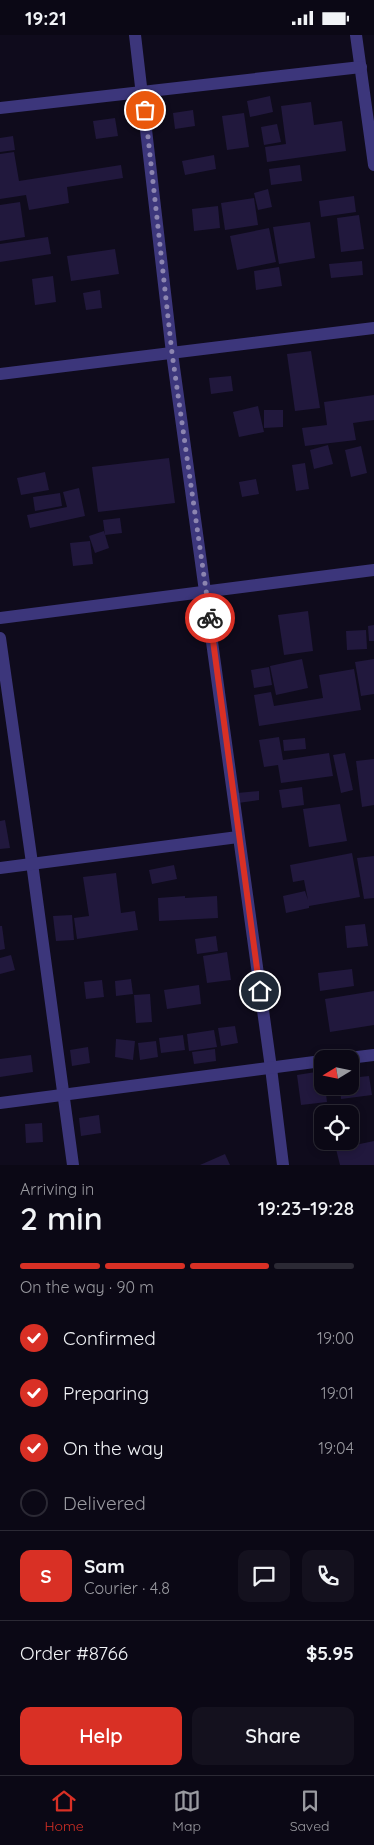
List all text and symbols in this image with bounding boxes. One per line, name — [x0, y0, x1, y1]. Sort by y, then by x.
text: 19:21 — [25, 6, 67, 30]
pin — [124, 89, 166, 131]
icon: bag — [131, 96, 159, 124]
courier — [185, 593, 235, 643]
icon: bike — [196, 604, 224, 632]
pin — [239, 970, 281, 1012]
icon: home — [246, 977, 274, 1005]
north arrow — [314, 1050, 359, 1095]
map controls — [314, 1050, 359, 1150]
button: locate — [314, 1105, 359, 1150]
text: Arriving in — [20, 1179, 94, 1199]
text: 19:23–19:28 — [258, 1196, 354, 1220]
text: 2 min — [20, 1198, 103, 1238]
text: On the way · 90 m — [20, 1277, 154, 1297]
icon: check — [20, 1324, 48, 1352]
text: Confirmed — [63, 1326, 156, 1350]
text: 19:00 — [317, 1328, 354, 1348]
icon: check — [20, 1379, 48, 1407]
text: Preparing — [63, 1381, 149, 1405]
text: 19:01 — [321, 1383, 354, 1403]
icon: check — [20, 1434, 48, 1462]
text: On the way — [63, 1436, 164, 1460]
text: 19:04 — [318, 1438, 354, 1458]
text: Delivered — [63, 1491, 146, 1515]
button: chat — [238, 1550, 290, 1602]
button: phone — [302, 1550, 354, 1602]
text: Sam — [84, 1554, 125, 1578]
text: S — [40, 1564, 52, 1588]
text: Courier · 4.8 — [84, 1578, 170, 1598]
text: Order #8766 — [20, 1641, 128, 1665]
text: $5.95 — [306, 1641, 354, 1665]
button: Help — [20, 1707, 182, 1765]
button: Share — [192, 1707, 354, 1765]
tab: Home — [44, 1787, 84, 1835]
tab: Map — [172, 1787, 201, 1835]
tab: Saved — [290, 1787, 330, 1835]

